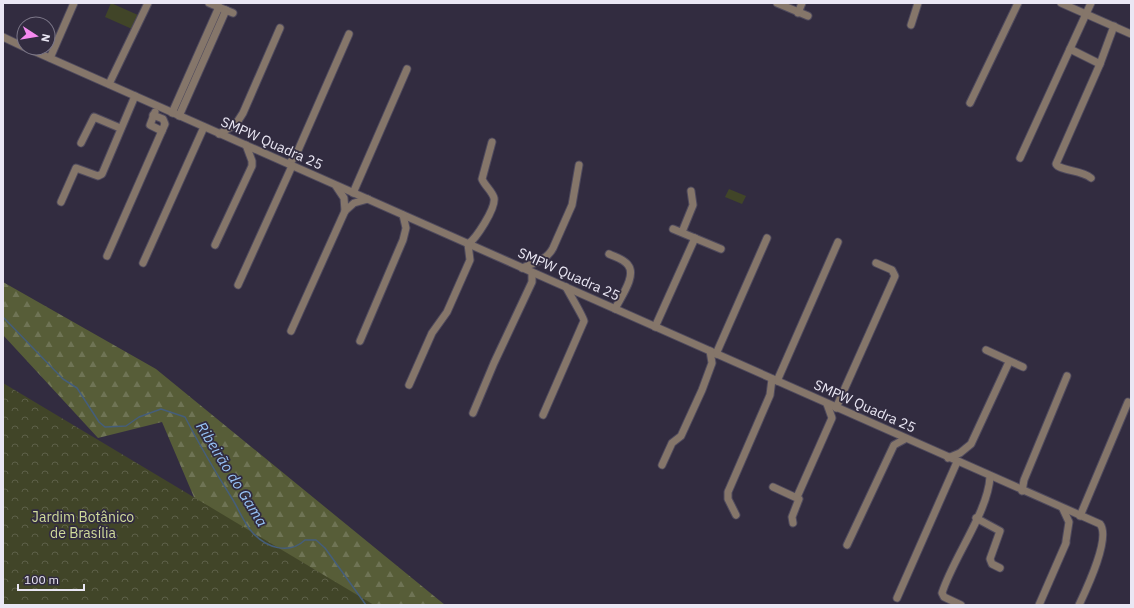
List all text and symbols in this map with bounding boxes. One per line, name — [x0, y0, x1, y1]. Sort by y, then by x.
north arrow — [16, 16, 56, 56]
text: N — [38, 33, 53, 43]
street label: SMPW Quadra 25 — [218, 112, 326, 174]
street label: SMPW Quadra 25 — [515, 243, 623, 305]
street label: SMPW Quadra 25 — [811, 375, 919, 437]
water label: Ribeirão do Gama — [192, 418, 272, 530]
park label: Jardim Botânico de Brasília — [32, 508, 134, 542]
scale bar — [18, 566, 84, 592]
text: 100 m — [24, 572, 59, 587]

